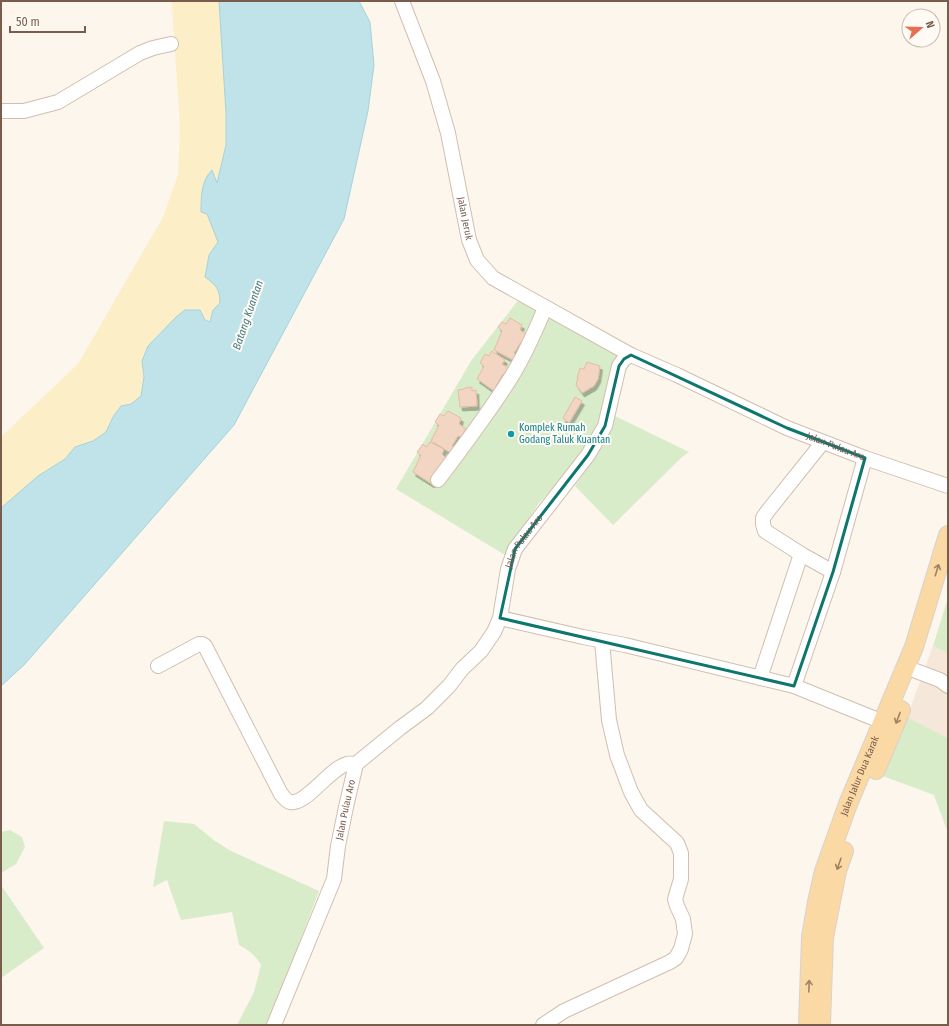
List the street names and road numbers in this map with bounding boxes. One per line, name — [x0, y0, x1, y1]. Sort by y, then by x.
street label: Jalan Jeruk — [455, 196, 475, 241]
street label: Jalan Pulau Aro — [805, 430, 867, 463]
street label: Jalan Pulau Aro — [503, 512, 545, 570]
street label: Jalan Jalur Dua Karak — [838, 734, 882, 817]
street label: Jalan Pulau Aro — [333, 778, 358, 841]

